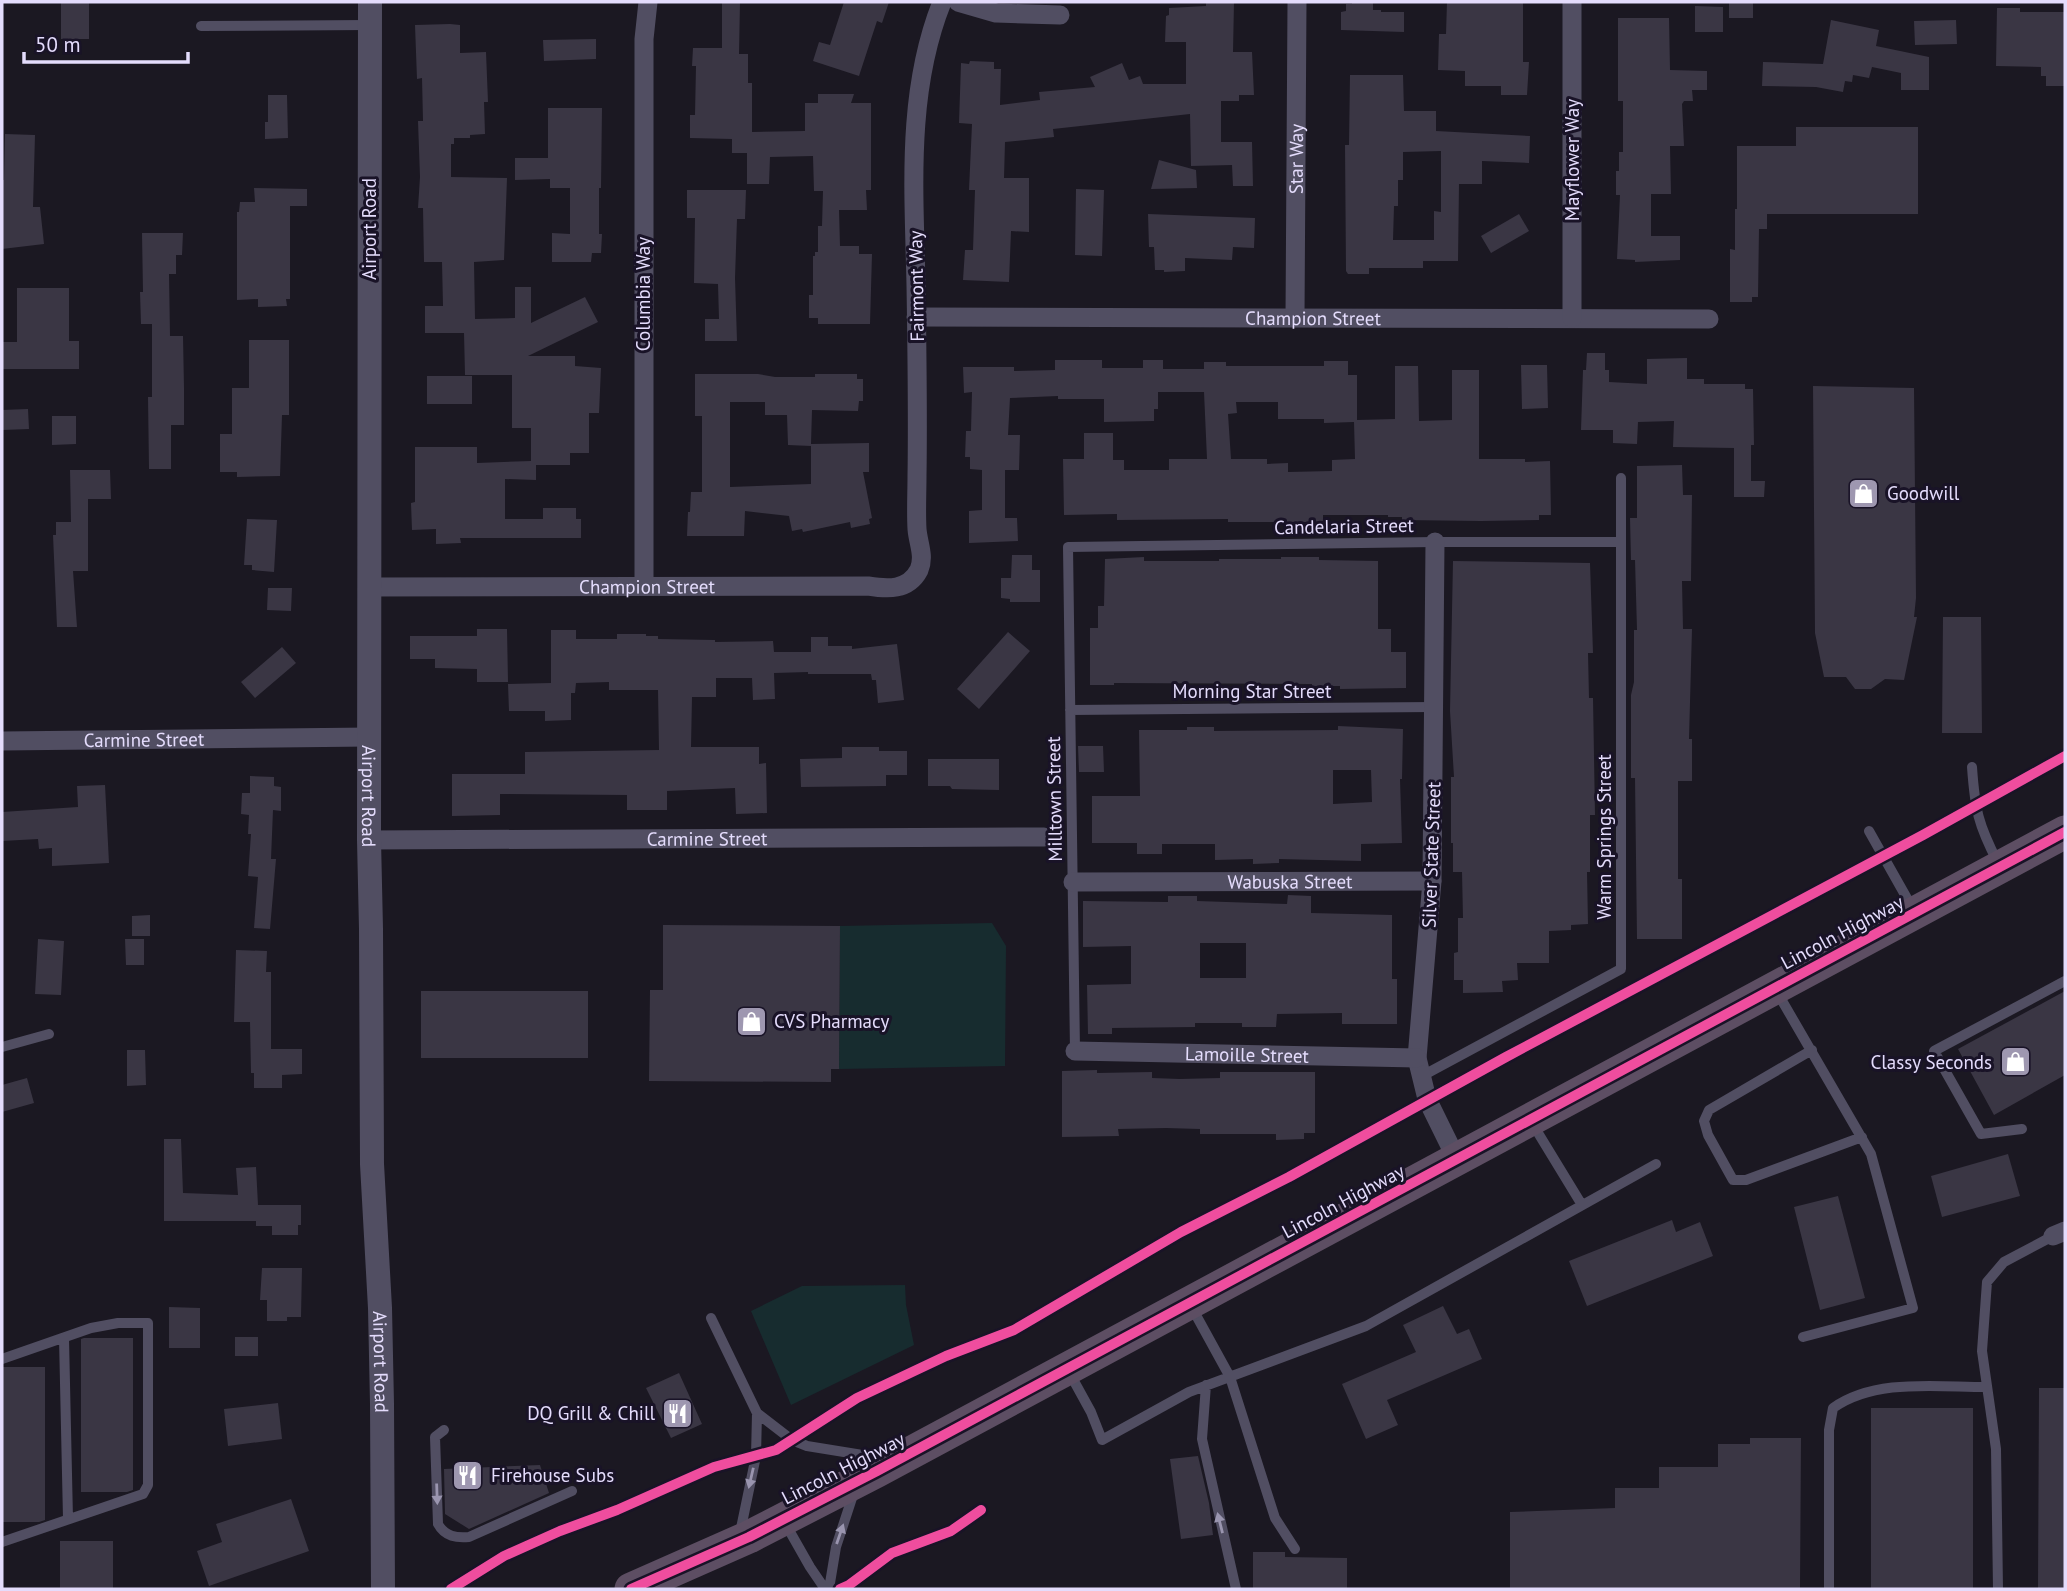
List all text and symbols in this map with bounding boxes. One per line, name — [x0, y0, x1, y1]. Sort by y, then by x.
scale bar — [24, 21, 189, 65]
text: 50 m — [35, 31, 81, 58]
street label: Mayflower Way — [1560, 99, 1584, 221]
street label: Star Way — [1284, 124, 1308, 194]
street label: Airport Road — [357, 178, 381, 280]
street label: Fairmont Way — [903, 230, 929, 342]
street label: Columbia Way — [631, 237, 655, 351]
street label: Champion Street — [1245, 306, 1381, 330]
shop icon: Goodwill — [1847, 476, 1881, 510]
place label: Goodwill — [1887, 481, 1960, 505]
street label: Candelaria Street — [1274, 513, 1415, 539]
street label: Champion Street — [579, 574, 715, 599]
street label: Morning Star Street — [1173, 679, 1332, 703]
street label: Carmine Street — [84, 727, 205, 752]
street label: Milltown Street — [1041, 736, 1067, 862]
street label: Airport Road — [357, 745, 381, 847]
street label: Warm Springs Street — [1592, 754, 1616, 920]
street label: Silver State Street — [1416, 781, 1446, 929]
street label: Carmine Street — [647, 826, 768, 851]
street label: Wabuska Street — [1227, 869, 1353, 894]
street label: Lincoln Highway — [1777, 890, 1908, 974]
shop icon: CVS Pharmacy — [734, 1004, 768, 1038]
place label: CVS Pharmacy — [774, 1009, 889, 1033]
street label: Lamoille Street — [1185, 1041, 1310, 1068]
shop icon: Classy Seconds — [1998, 1045, 2032, 1079]
place label: Classy Seconds — [1870, 1050, 1992, 1074]
street label: Lincoln Highway — [1278, 1159, 1409, 1243]
street label: Airport Road — [368, 1311, 394, 1413]
restaurant icon: DQ Grill & Chill — [661, 1396, 695, 1430]
place label: DQ Grill & Chill — [527, 1401, 655, 1425]
street label: Lincoln Highway — [777, 1427, 909, 1509]
restaurant icon: Firehouse Subs — [451, 1458, 485, 1492]
place label: Firehouse Subs — [491, 1463, 614, 1487]
one-way arrow — [745, 1467, 756, 1489]
one-way arrow — [432, 1483, 443, 1505]
one-way arrow — [1214, 1512, 1225, 1534]
one-way arrow — [835, 1523, 846, 1544]

